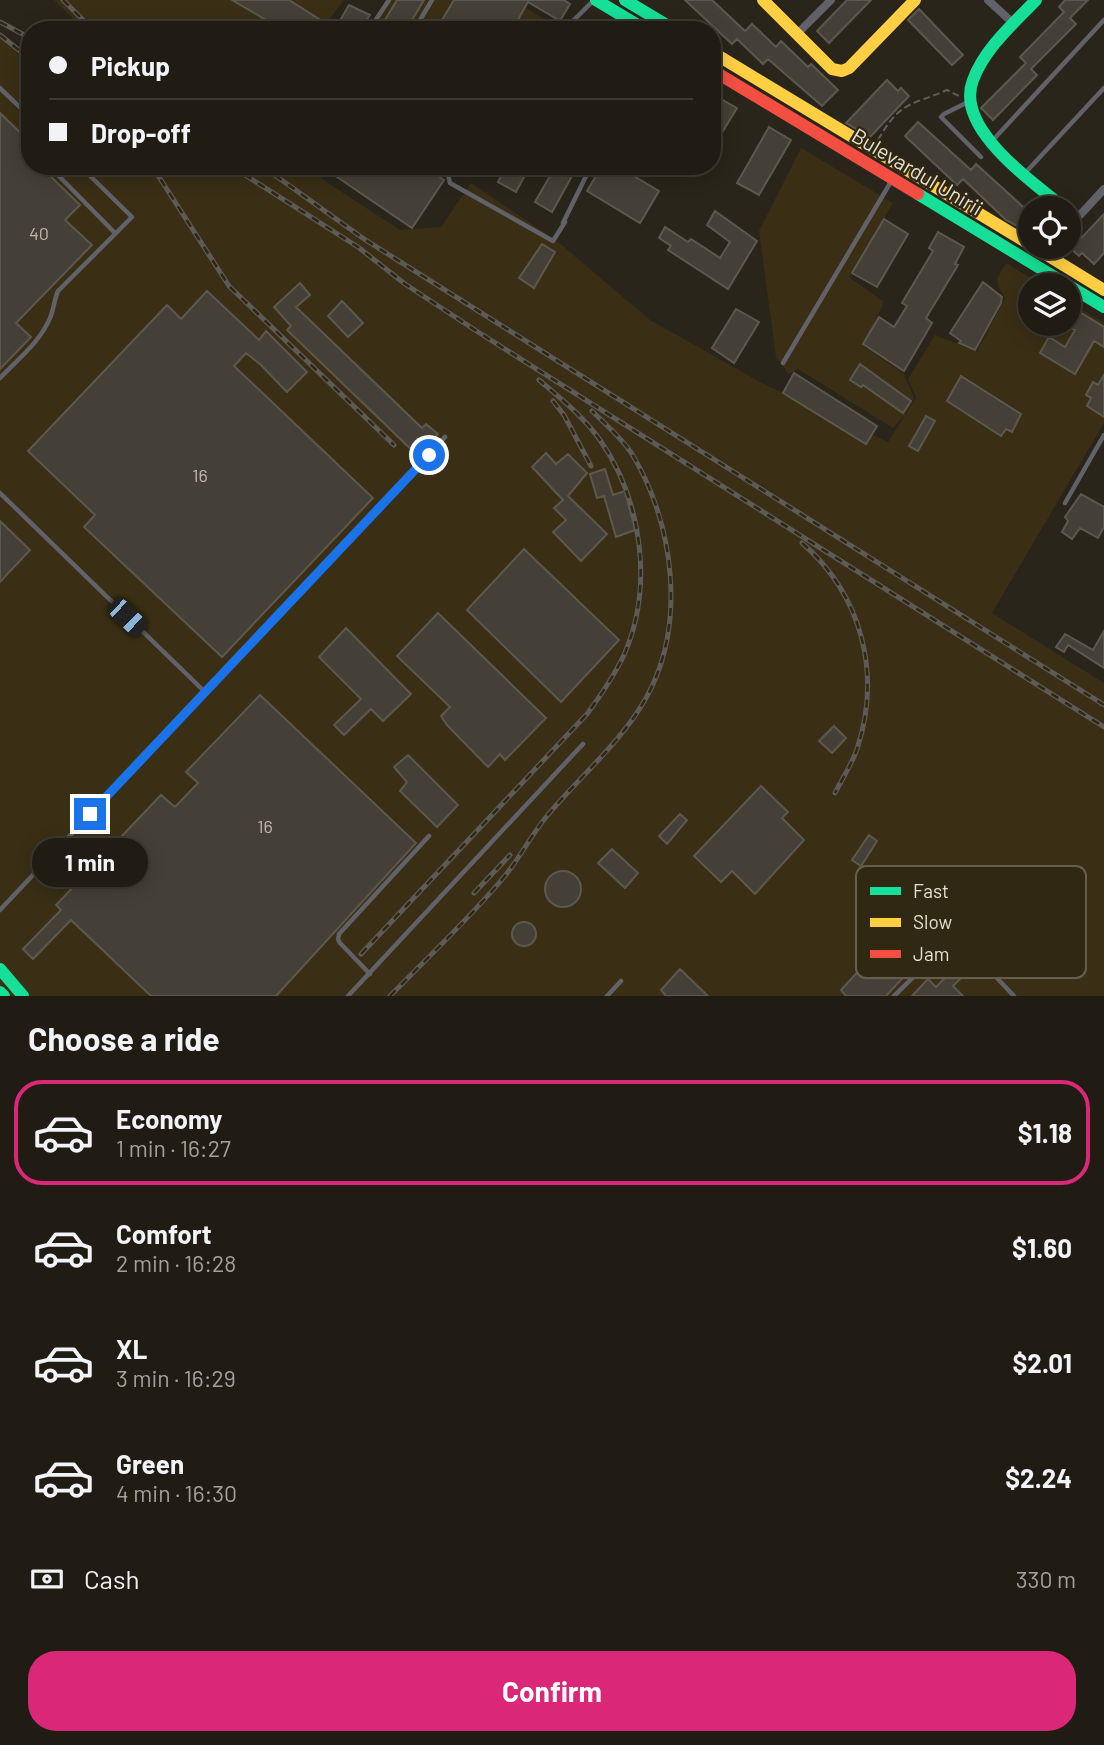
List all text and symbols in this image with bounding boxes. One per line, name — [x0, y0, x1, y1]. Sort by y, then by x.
text: Pickup — [91, 50, 170, 81]
text: Drop-off — [91, 117, 191, 148]
street label: Bulevardul Unirii — [848, 122, 988, 220]
map controls — [1018, 196, 1081, 336]
button: locate — [1018, 196, 1081, 259]
house number: 40 — [29, 222, 49, 244]
button: layers — [1018, 273, 1081, 336]
route start — [413, 439, 445, 471]
house number: 16 — [192, 464, 208, 486]
car — [105, 595, 150, 639]
route end — [74, 798, 106, 830]
house number: 16 — [257, 815, 273, 837]
callout: 1 min — [32, 838, 148, 888]
text: 1 min — [65, 848, 115, 876]
legend — [856, 866, 1086, 978]
text: Fast — [913, 879, 949, 902]
text: Slow — [913, 910, 952, 933]
text: Jam — [913, 942, 949, 965]
text: Choose a ride — [28, 1019, 220, 1057]
icon: car — [32, 1101, 95, 1164]
text: Economy — [116, 1103, 222, 1134]
text: $1.18 — [1018, 1117, 1072, 1148]
text: 1 min · 16:27 — [116, 1134, 231, 1162]
icon: car — [32, 1216, 95, 1279]
text: Comfort — [116, 1218, 212, 1249]
text: $1.60 — [1012, 1232, 1072, 1263]
text: 2 min · 16:28 — [116, 1249, 236, 1277]
icon: car — [32, 1331, 95, 1394]
text: XL — [116, 1333, 147, 1364]
text: $2.01 — [1012, 1347, 1072, 1378]
text: 3 min · 16:29 — [116, 1364, 236, 1392]
icon: car — [32, 1446, 95, 1509]
text: Green — [116, 1448, 184, 1479]
text: $2.24 — [1005, 1462, 1072, 1493]
text: 4 min · 16:30 — [116, 1479, 237, 1507]
icon: cash — [28, 1560, 66, 1598]
text: Cash — [84, 1563, 139, 1594]
text: 330 m — [1016, 1565, 1076, 1593]
button: Confirm — [28, 1651, 1076, 1731]

